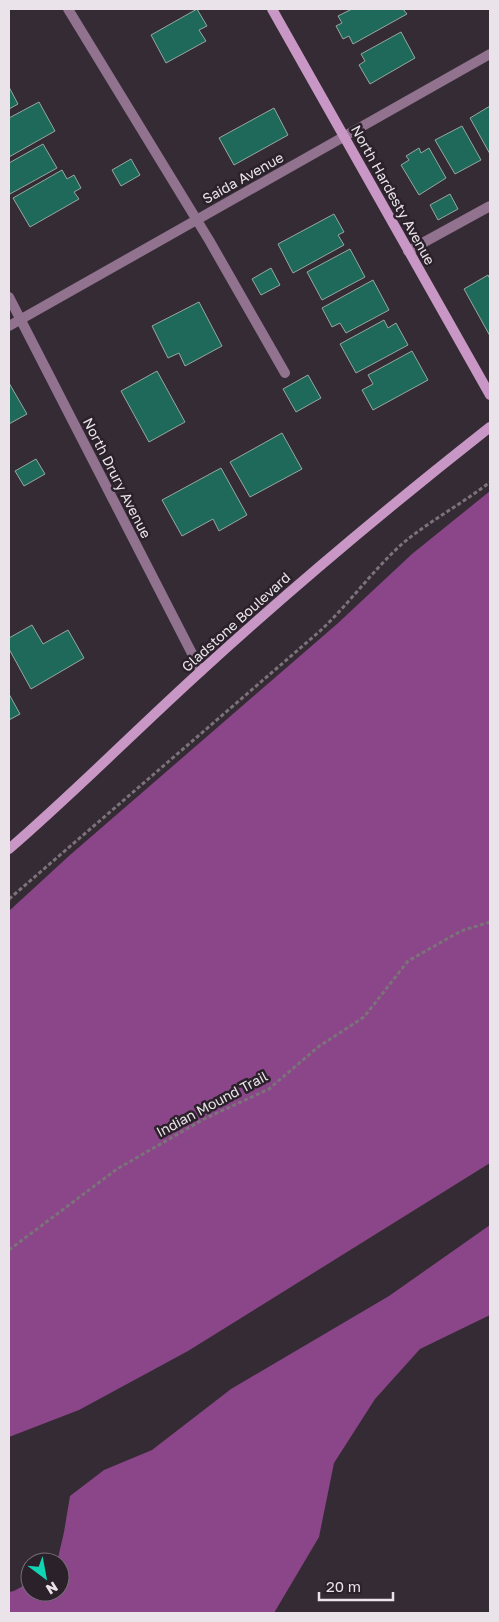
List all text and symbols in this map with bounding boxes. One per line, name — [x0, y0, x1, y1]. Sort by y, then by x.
street label: North Hardesty Avenue — [348, 122, 439, 268]
street label: Saida Avenue — [199, 148, 286, 207]
street label: North Drury Avenue — [80, 415, 155, 541]
street label: Gladstone Boulevard — [178, 568, 293, 675]
street label: Indian Mound Trail — [153, 1067, 270, 1140]
north arrow — [20, 1552, 70, 1602]
scale bar — [319, 1570, 393, 1602]
text: 20 m — [326, 1577, 361, 1595]
text: N — [43, 1578, 61, 1598]

